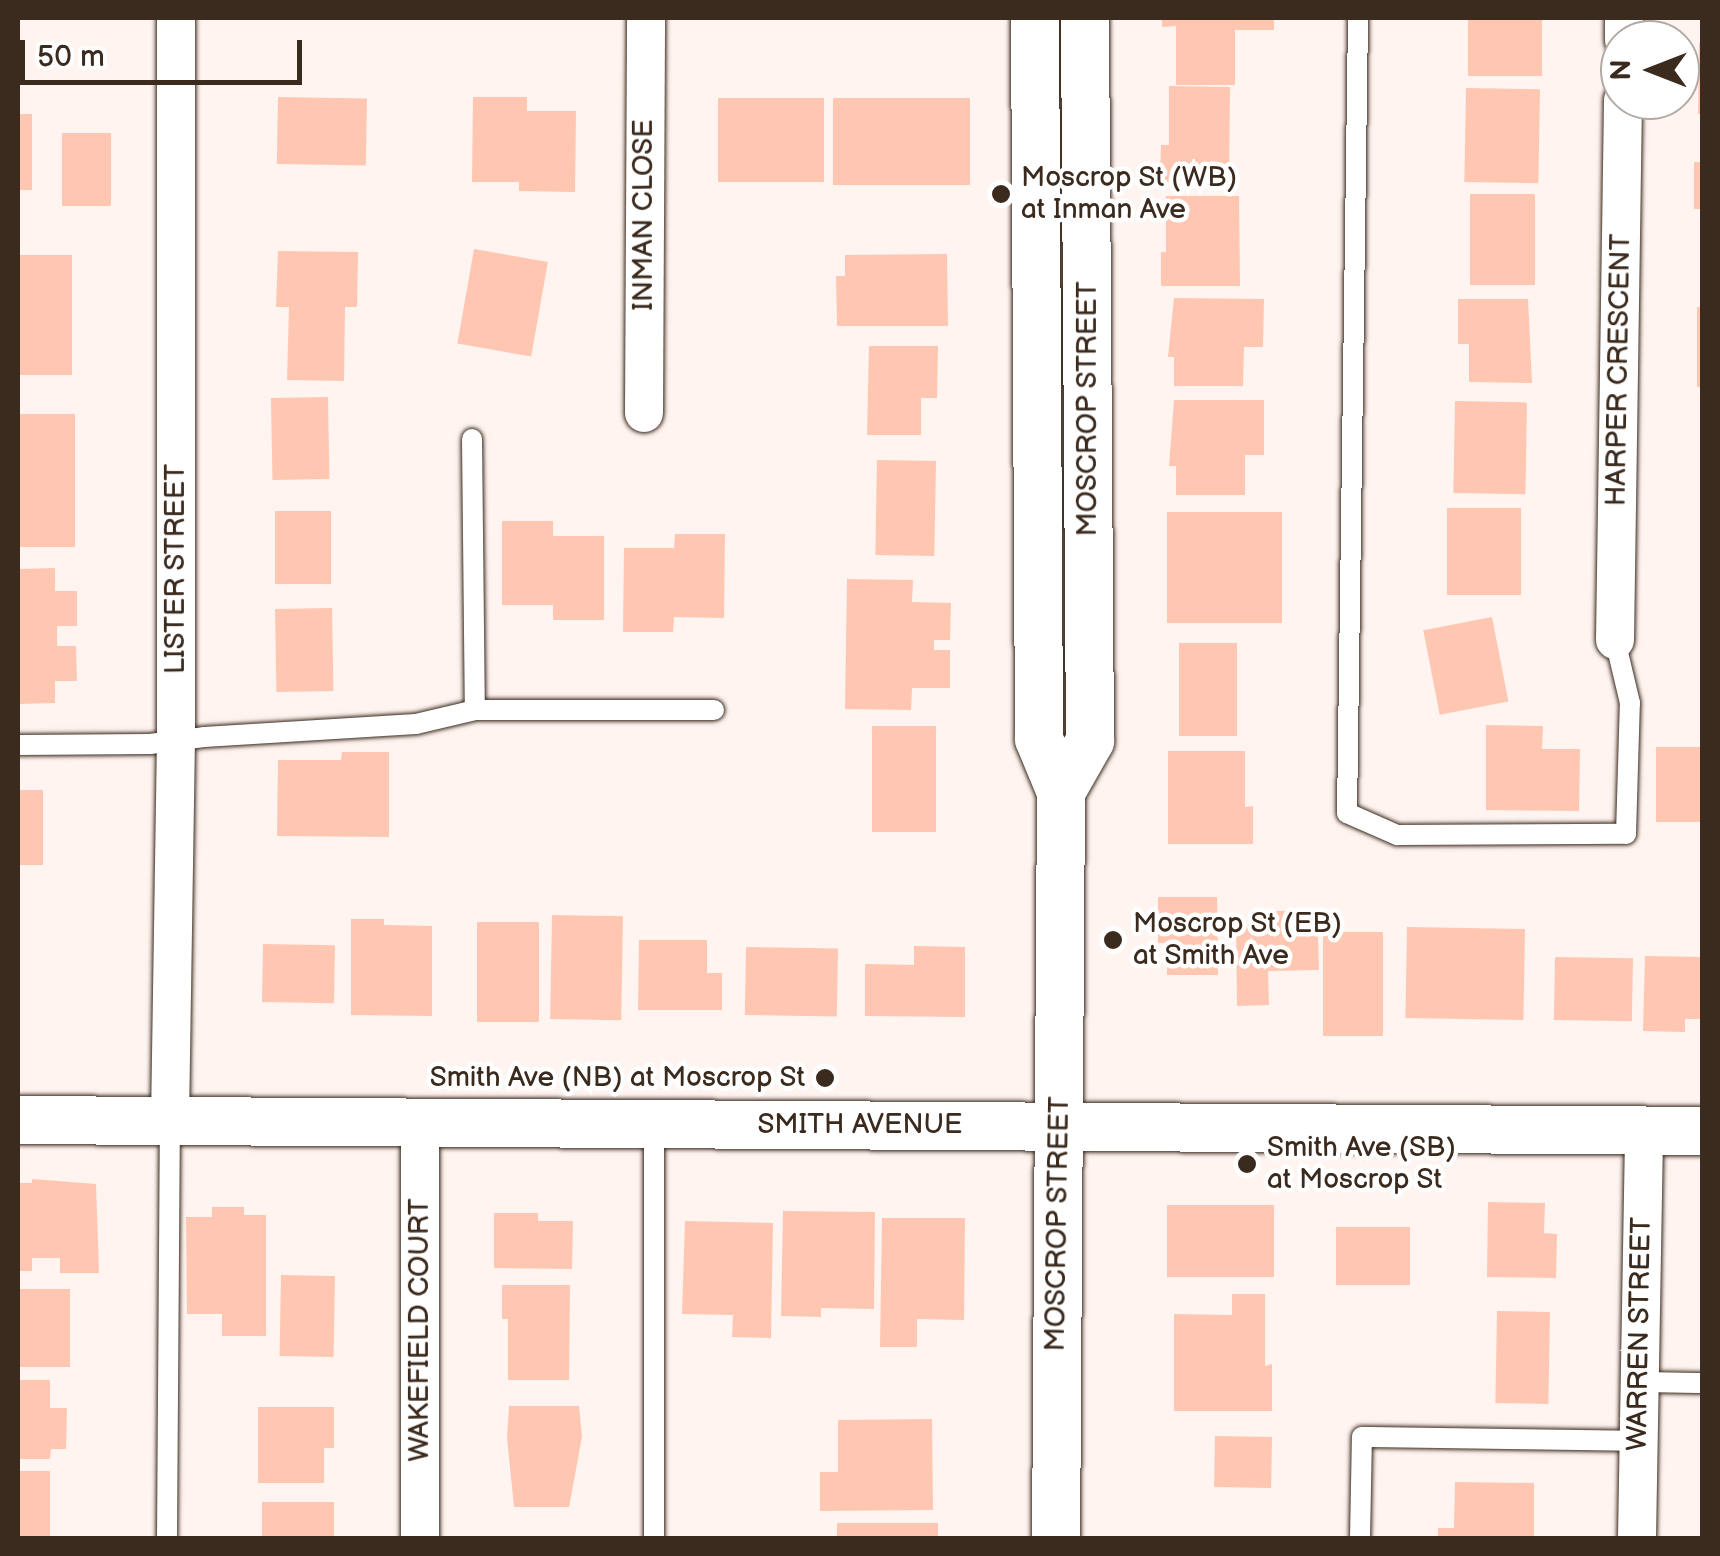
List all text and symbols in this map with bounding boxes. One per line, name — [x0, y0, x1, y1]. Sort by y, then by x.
scale bar — [25, 20, 308, 82]
north arrow — [1600, 20, 1700, 120]
text: 50 m — [37, 39, 105, 75]
text: N — [1605, 59, 1638, 81]
street label: INMAN CLOSE — [627, 119, 661, 311]
place label: Moscrop St (WB) at Inman Ave — [1021, 161, 1237, 227]
marker: Moscrop St (WB) at Inman Ave — [990, 183, 1012, 205]
street label: HARPER CRESCENT — [1600, 233, 1638, 507]
street label: MOSCROP STREET — [1071, 281, 1105, 537]
street label: LISTER STREET — [159, 464, 193, 674]
place label: Moscrop St (EB) at Smith Ave — [1133, 907, 1342, 973]
marker: Moscrop St (EB) at Smith Ave — [1102, 929, 1124, 951]
place label: Smith Ave (NB) at Moscrop St — [429, 1061, 805, 1095]
marker: Smith Ave (NB) at Moscrop St — [814, 1067, 836, 1089]
street label: MOSCROP STREET — [1039, 1096, 1077, 1352]
street label: SMITH AVENUE — [757, 1108, 963, 1142]
place label: Smith Ave (SB) at Moscrop St — [1267, 1131, 1456, 1197]
marker: Smith Ave (SB) at Moscrop St — [1236, 1153, 1258, 1175]
street label: WAKEFIELD COURT — [403, 1198, 437, 1462]
street label: WARREN STREET — [1621, 1217, 1659, 1451]

